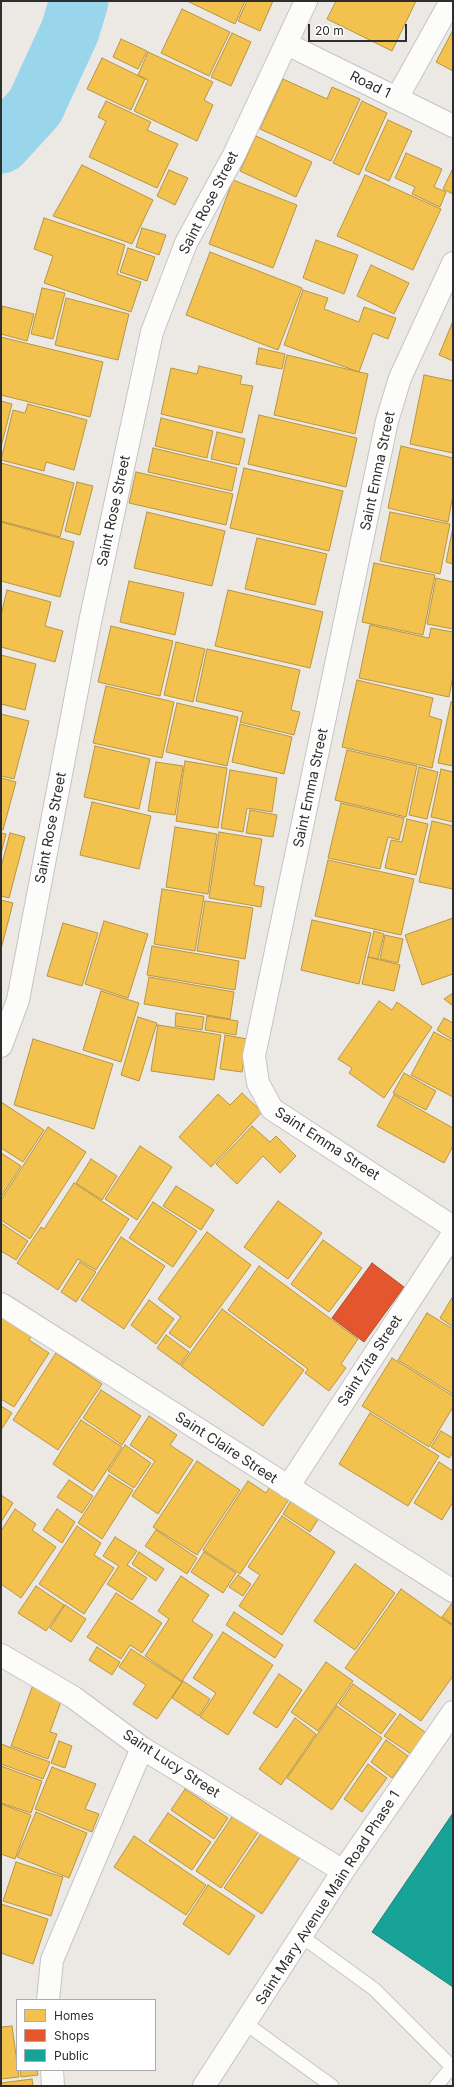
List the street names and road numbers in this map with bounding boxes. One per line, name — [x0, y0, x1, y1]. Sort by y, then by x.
street label: Road 1 — [347, 68, 393, 102]
street label: Saint Rose Street — [176, 149, 242, 257]
street label: Saint Emma Street — [357, 410, 399, 532]
street label: Saint Rose Street — [94, 454, 134, 568]
street label: Saint Emma Street — [290, 727, 332, 849]
street label: Saint Rose Street — [32, 771, 70, 885]
street label: Saint Emma Street — [272, 1104, 382, 1184]
street label: Saint Zita Street — [334, 1312, 406, 1410]
street label: Saint Claire Street — [172, 1409, 280, 1487]
street label: Saint Lucy Street — [119, 1726, 223, 1802]
street label: Saint Mary Avenue Main Road Phase 1 — [252, 1788, 404, 2008]

